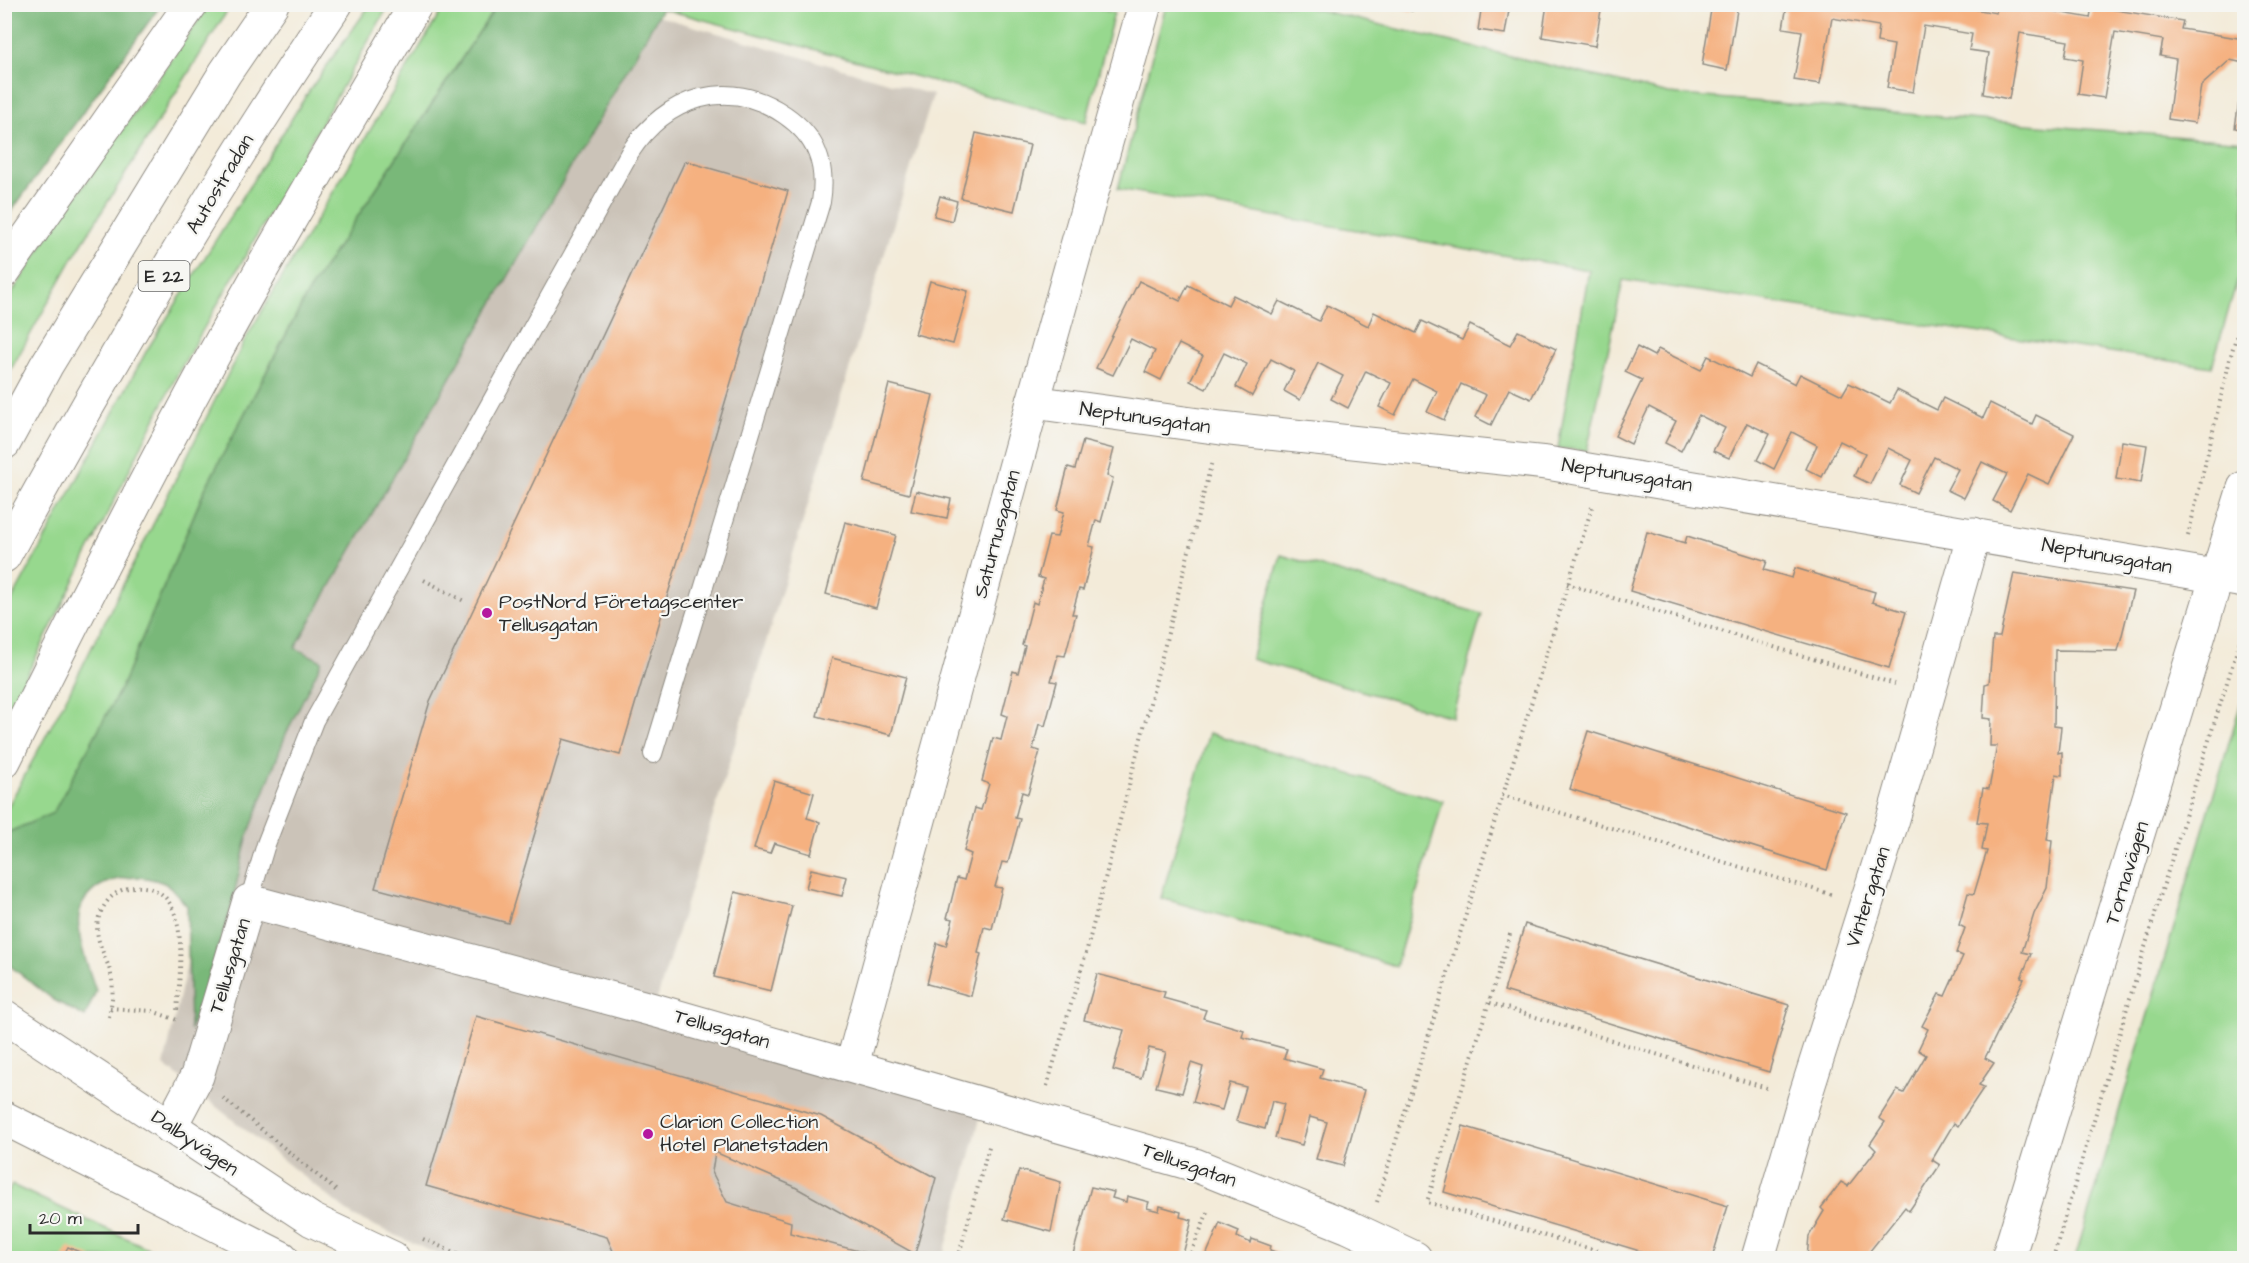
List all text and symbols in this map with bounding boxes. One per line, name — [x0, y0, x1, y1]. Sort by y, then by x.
street label: Autostradan — [179, 129, 261, 239]
road number: E 22 — [138, 261, 190, 291]
street label: Neptunusgatan — [1078, 395, 1212, 442]
street label: Neptunusgatan — [1560, 451, 1694, 500]
street label: Saturnusgatan — [966, 467, 1028, 601]
street label: Neptunusgatan — [2040, 531, 2174, 582]
place label: PostNord Företagscenter Tellusgatan — [499, 588, 743, 640]
marker: PostNord Företagscenter Tellusgatan — [480, 606, 494, 620]
street label: Tornavägen — [2098, 818, 2157, 928]
street label: Vintergatan — [1839, 843, 1898, 951]
street label: Tellusgatan — [202, 915, 259, 1017]
street label: Tellusgatan — [671, 1002, 773, 1057]
street label: Dalbyvägen — [145, 1103, 244, 1183]
place label: Clarion Collection Hotel Planetstaden — [660, 1108, 828, 1159]
marker: Clarion Collection Hotel Planetstaden — [641, 1127, 655, 1141]
street label: Tellusgatan — [1138, 1136, 1240, 1195]
scale bar — [30, 1197, 138, 1235]
text: 20 m — [39, 1206, 82, 1231]

